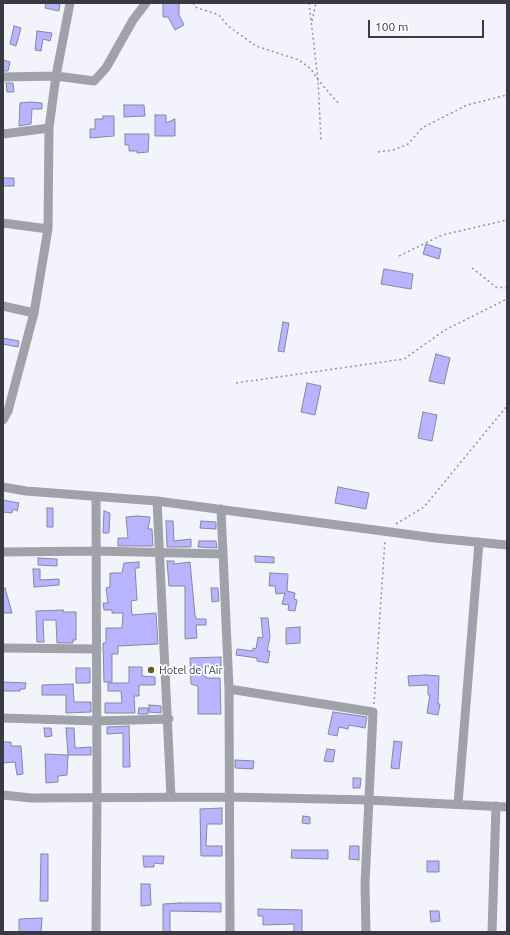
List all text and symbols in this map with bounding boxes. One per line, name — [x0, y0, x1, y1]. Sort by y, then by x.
scale bar — [370, 12, 486, 38]
text: 100 m — [375, 20, 408, 33]
place label: Hotel de l'Air — [159, 663, 223, 677]
marker: Hotel de l'Air — [146, 665, 156, 675]

